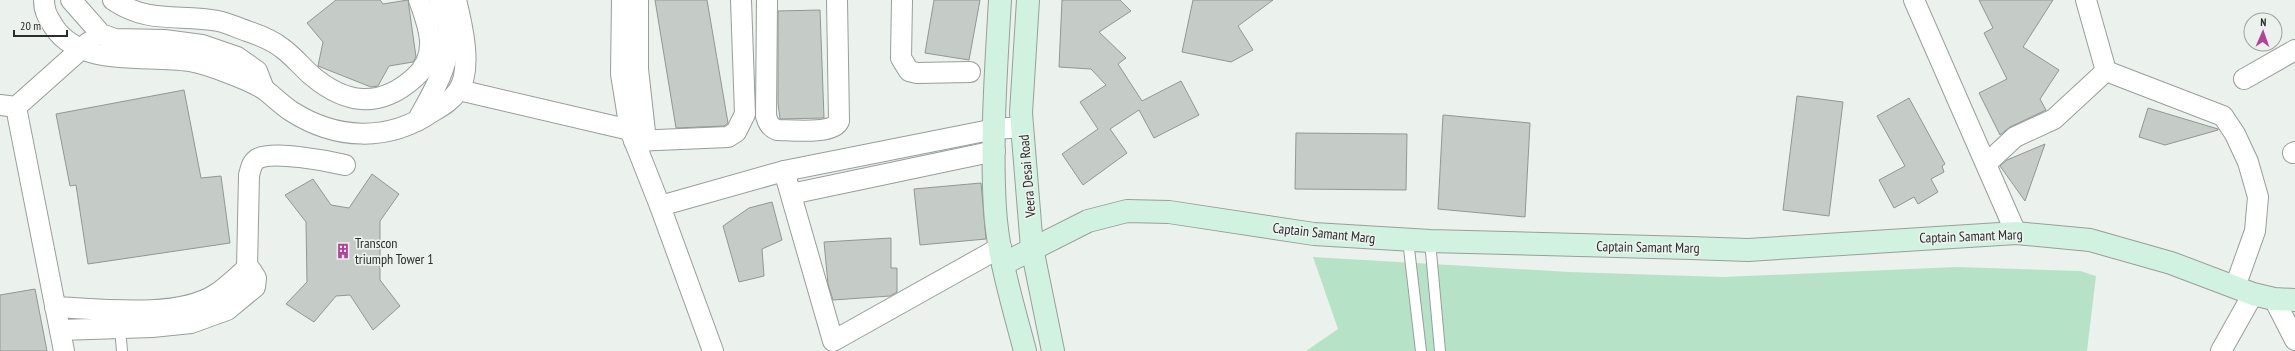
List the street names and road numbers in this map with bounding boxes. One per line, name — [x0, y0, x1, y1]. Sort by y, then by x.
street label: Veera Desai Road — [1014, 134, 1040, 219]
street label: Captain Samant Marg — [1272, 219, 1376, 247]
street label: Captain Samant Marg — [1919, 225, 2023, 247]
street label: Captain Samant Marg — [1596, 237, 1700, 257]

